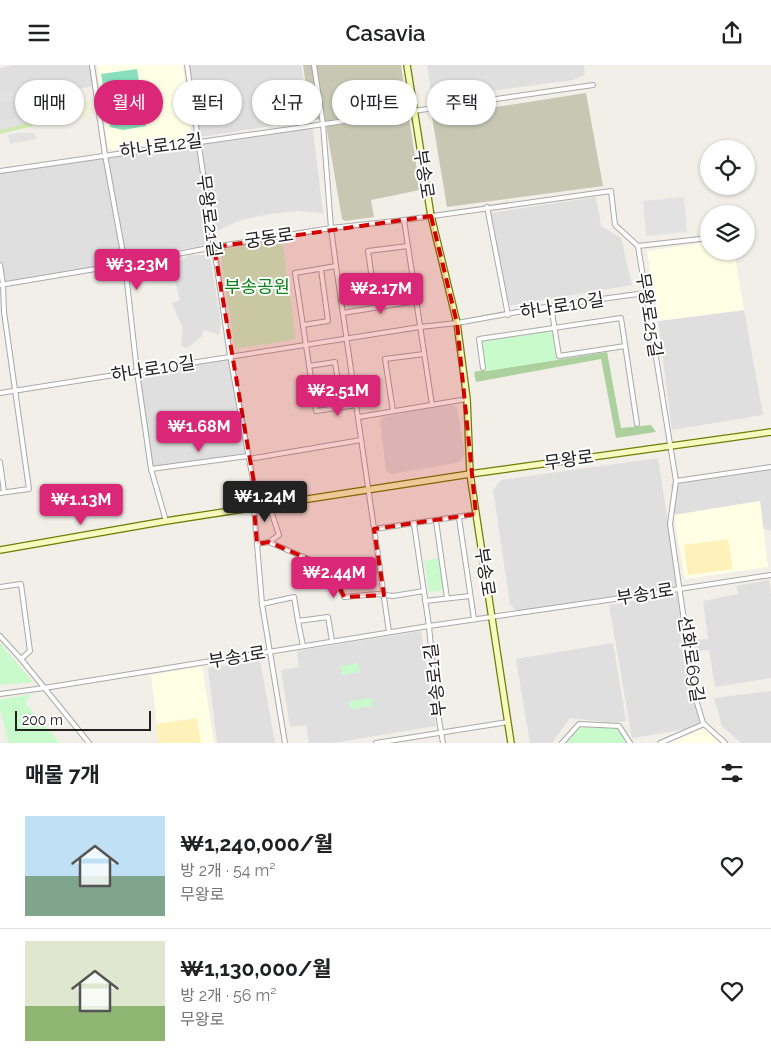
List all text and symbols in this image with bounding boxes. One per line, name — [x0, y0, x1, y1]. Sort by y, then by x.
icon: menu — [25, 19, 53, 47]
icon: share — [718, 19, 746, 47]
text: Casavia — [346, 20, 425, 46]
chip: 매매 — [15, 80, 84, 125]
chip: 월세 — [94, 80, 163, 125]
chip: 필터 — [173, 80, 242, 125]
chip: 신규 — [252, 80, 322, 125]
chip: 아파트 — [332, 80, 417, 125]
chip: 주택 — [427, 80, 496, 125]
street label: 하나로12길 — [118, 129, 204, 162]
map controls — [700, 140, 755, 260]
button: locate — [700, 140, 755, 195]
street label: 부송로 — [410, 148, 439, 200]
street label: 무왕로21길 — [193, 173, 226, 259]
button: layers — [700, 205, 755, 260]
street label: 궁동로 — [243, 223, 295, 252]
pin: ₩3.23M — [96, 249, 178, 291]
text: ₩3.23M — [106, 255, 168, 274]
street label: 무왕로25길 — [632, 271, 667, 359]
pin: ₩2.17M — [340, 273, 422, 315]
park label: 부송공원 — [224, 276, 290, 297]
text: ₩2.17M — [350, 279, 412, 298]
street label: 하나로10길 — [518, 288, 606, 323]
street label: 하나로10길 — [109, 351, 197, 386]
pin: ₩2.51M — [297, 375, 379, 417]
text: ₩2.51M — [307, 381, 369, 400]
pin: ₩1.68M — [158, 411, 240, 453]
text: ₩1.68M — [167, 417, 231, 436]
street label: 무왕로 — [543, 446, 595, 473]
pin: ₩1.24M — [224, 481, 306, 523]
pin: ₩1.13M — [40, 483, 122, 526]
text: ₩1.24M — [234, 487, 296, 506]
text: ₩1.13M — [51, 490, 111, 509]
street label: 부송로 — [471, 546, 500, 598]
pin: ₩2.44M — [293, 557, 375, 599]
text: ₩2.44M — [302, 563, 366, 582]
street label: 부송1로 — [615, 579, 675, 608]
street label: 선화로69길 — [674, 614, 709, 704]
street label: 부송1로 — [207, 642, 267, 671]
street label: 부송로1길 — [420, 642, 449, 718]
scale bar — [15, 708, 151, 731]
text: 200 m — [22, 712, 63, 728]
icon: filters — [718, 759, 746, 787]
text: 매물 7개 — [25, 762, 100, 787]
text: ₩1,240,000/월 — [180, 831, 333, 856]
icon: home — [65, 836, 125, 896]
icon: heart — [718, 852, 746, 880]
text: 방 2개 · 54 m² — [180, 861, 276, 880]
text: 무왕로 — [180, 885, 224, 904]
text: ₩1,130,000/월 — [180, 956, 332, 981]
icon: home — [65, 961, 125, 1021]
icon: heart — [718, 977, 746, 1005]
text: 방 2개 · 56 m² — [180, 986, 276, 1005]
text: 무왕로 — [180, 1010, 224, 1029]

